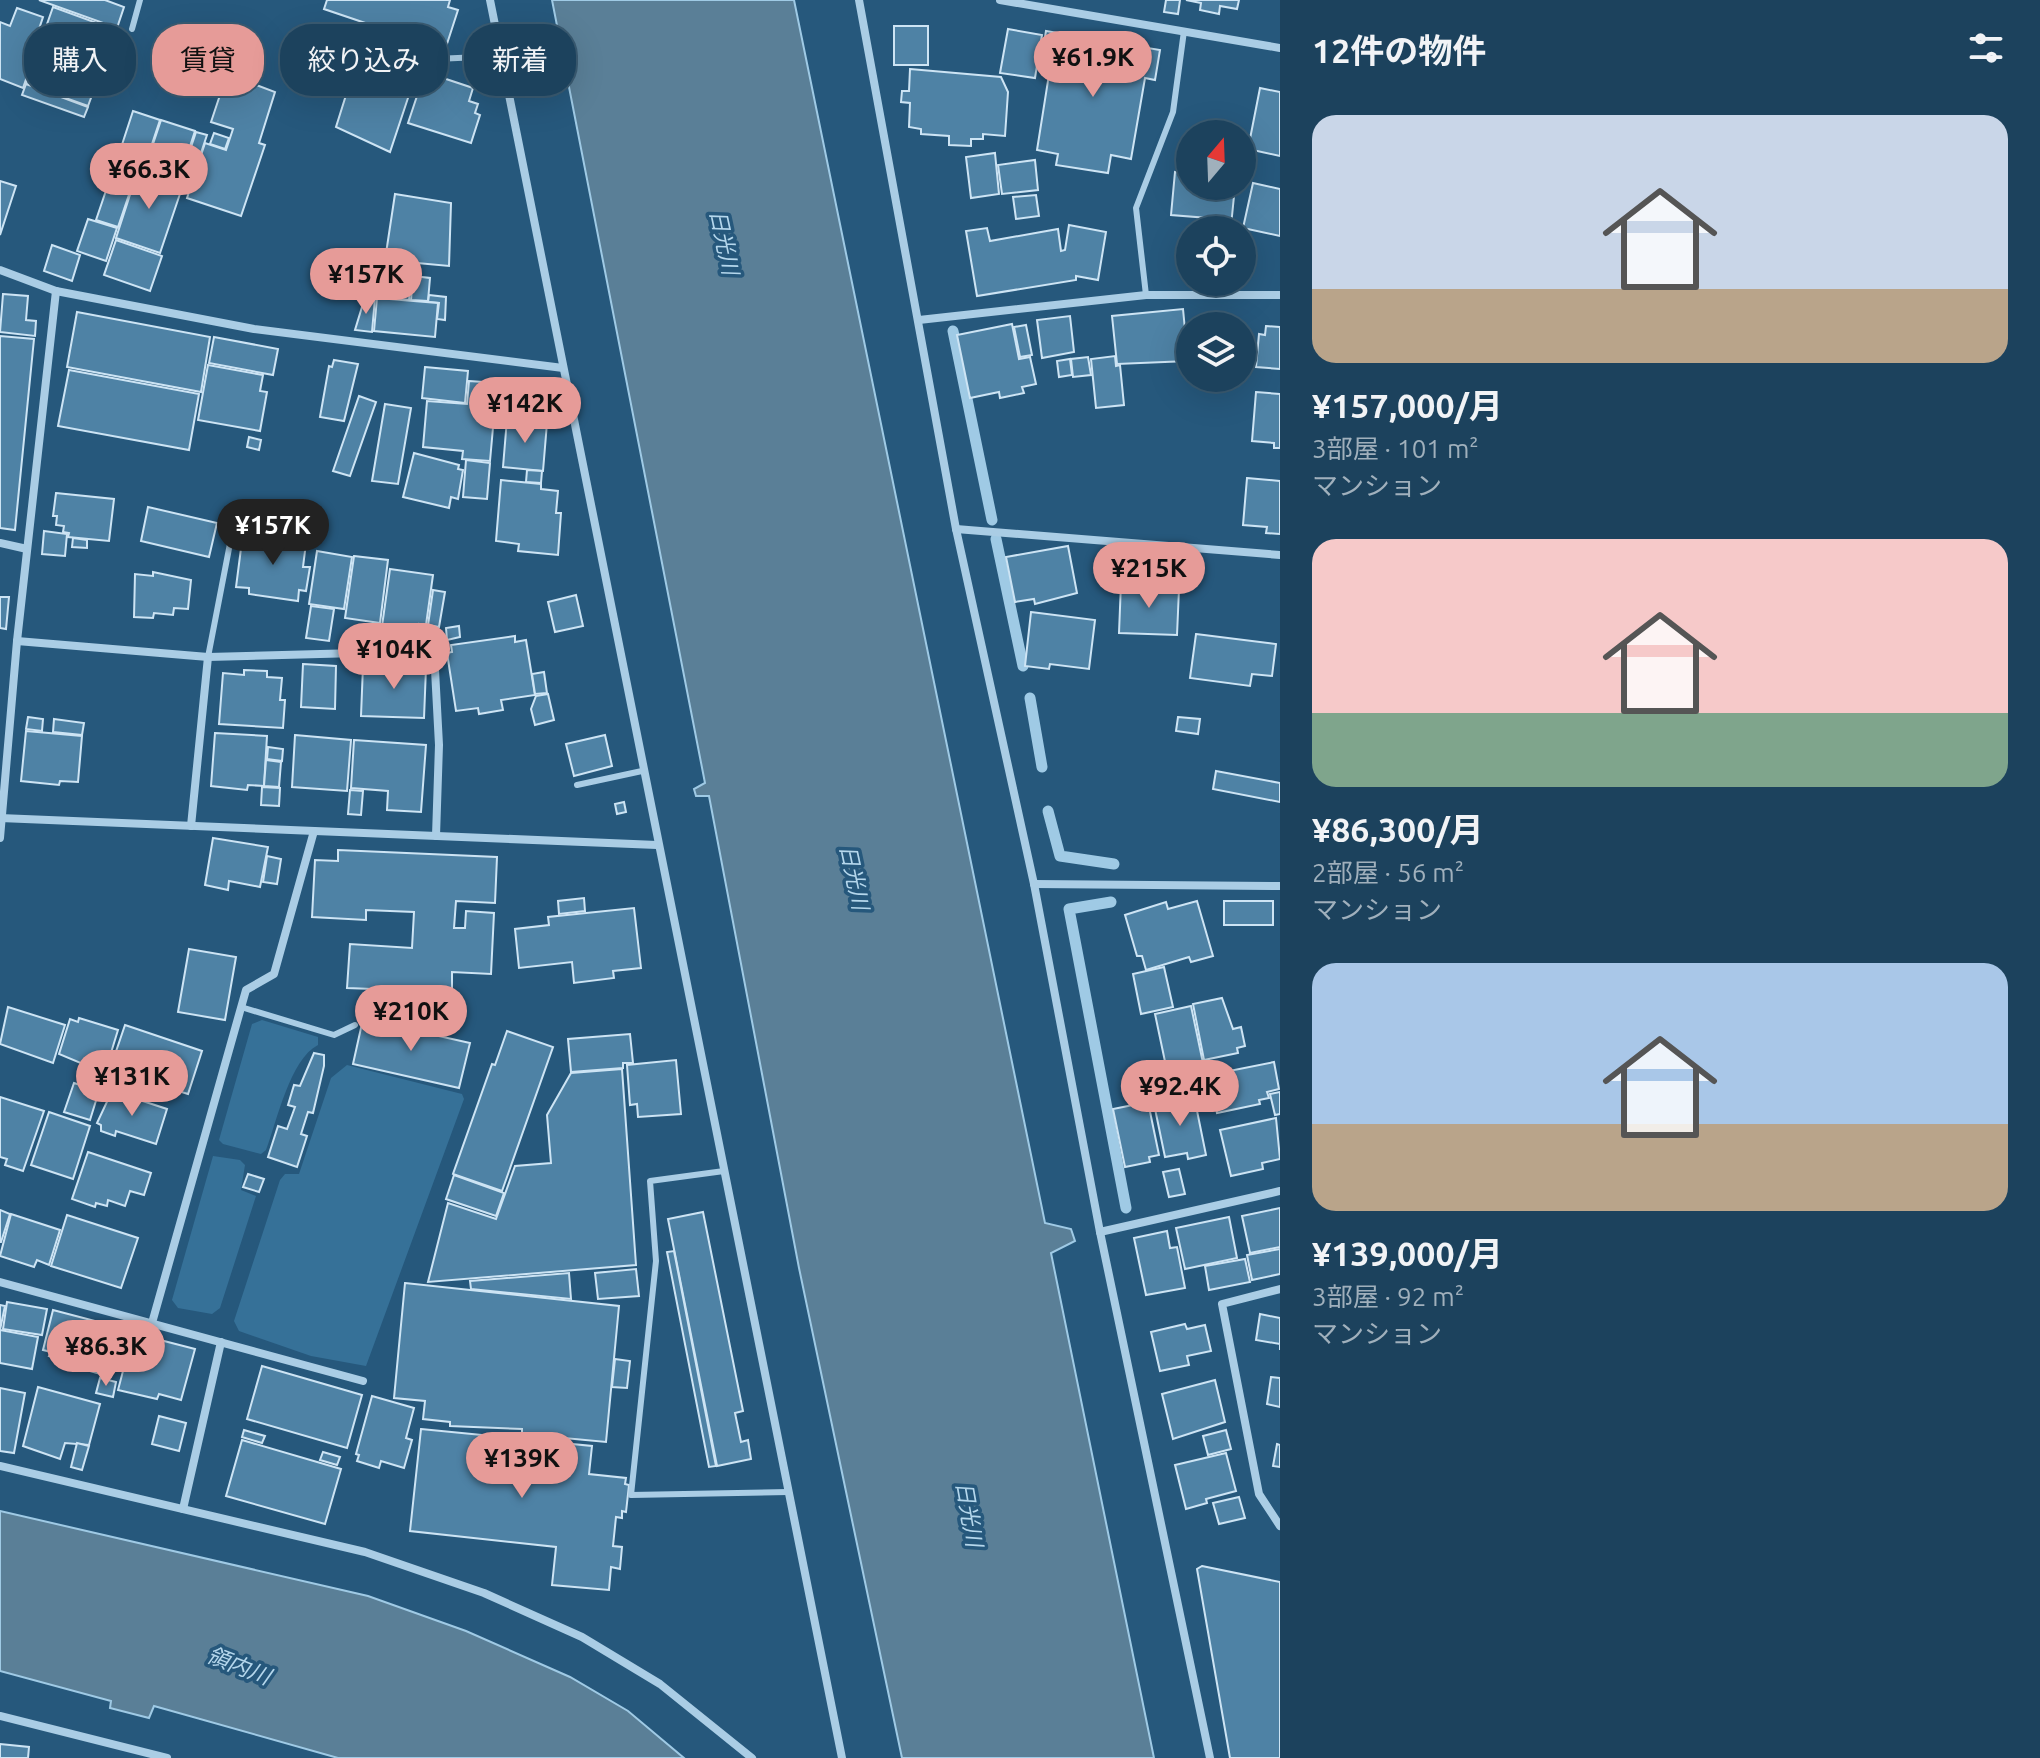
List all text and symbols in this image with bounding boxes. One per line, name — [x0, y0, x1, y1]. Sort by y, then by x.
chip: 購入 — [24, 24, 136, 96]
chip: 賃貸 — [152, 24, 264, 96]
chip: 絞り込み — [280, 24, 448, 96]
chip: 新着 — [464, 24, 576, 96]
icon: filters — [1964, 26, 2008, 70]
pin: ¥61.9K — [1028, 31, 1158, 99]
text: 12件の物件 — [1312, 31, 1486, 69]
text: ¥61.9K — [1052, 42, 1134, 71]
north arrow — [1176, 120, 1256, 200]
map controls — [1176, 120, 1256, 392]
pin: ¥66.3K — [84, 143, 214, 211]
text: ¥66.3K — [108, 154, 190, 183]
icon: home — [1588, 167, 1732, 311]
water label: 日光川 — [706, 207, 745, 279]
button: locate — [1176, 216, 1256, 296]
pin: ¥157K — [310, 248, 422, 316]
text: ¥157K — [328, 259, 404, 288]
button: layers — [1176, 312, 1256, 392]
pin: ¥142K — [469, 377, 581, 445]
text: ¥157,000/月 — [1312, 386, 1503, 424]
text: ¥142K — [487, 388, 563, 417]
text: 3部屋 · 101 m² — [1312, 434, 1479, 463]
text: マンション — [1312, 471, 1442, 500]
pin: ¥157K — [217, 499, 329, 567]
text: ¥157K — [235, 510, 311, 539]
pin: ¥215K — [1093, 542, 1205, 610]
text: ¥215K — [1111, 553, 1187, 582]
icon: home — [1588, 591, 1732, 735]
pin: ¥104K — [338, 623, 450, 691]
text: ¥104K — [356, 634, 432, 663]
text: ¥86,300/月 — [1312, 810, 1484, 848]
water label: 日光川 — [836, 842, 875, 914]
text: 2部屋 · 56 m² — [1312, 858, 1464, 887]
text: マンション — [1312, 895, 1442, 924]
pin: ¥210K — [355, 985, 467, 1053]
text: ¥210K — [373, 996, 449, 1025]
icon: home — [1588, 1015, 1732, 1159]
pin: ¥131K — [76, 1050, 188, 1118]
pin: ¥92.4K — [1115, 1060, 1245, 1128]
text: ¥131K — [94, 1061, 170, 1090]
text: ¥92.4K — [1139, 1071, 1221, 1100]
text: ¥139,000/月 — [1312, 1234, 1503, 1272]
text: 3部屋 · 92 m² — [1312, 1282, 1464, 1311]
text: マンション — [1312, 1319, 1442, 1348]
pin: ¥86.3K — [41, 1320, 171, 1388]
text: ¥86.3K — [65, 1331, 147, 1360]
pin: ¥139K — [466, 1432, 578, 1500]
text: ¥139K — [484, 1443, 560, 1472]
water label: 日光川 — [952, 1479, 988, 1551]
water label: 領内川 — [204, 1642, 276, 1689]

